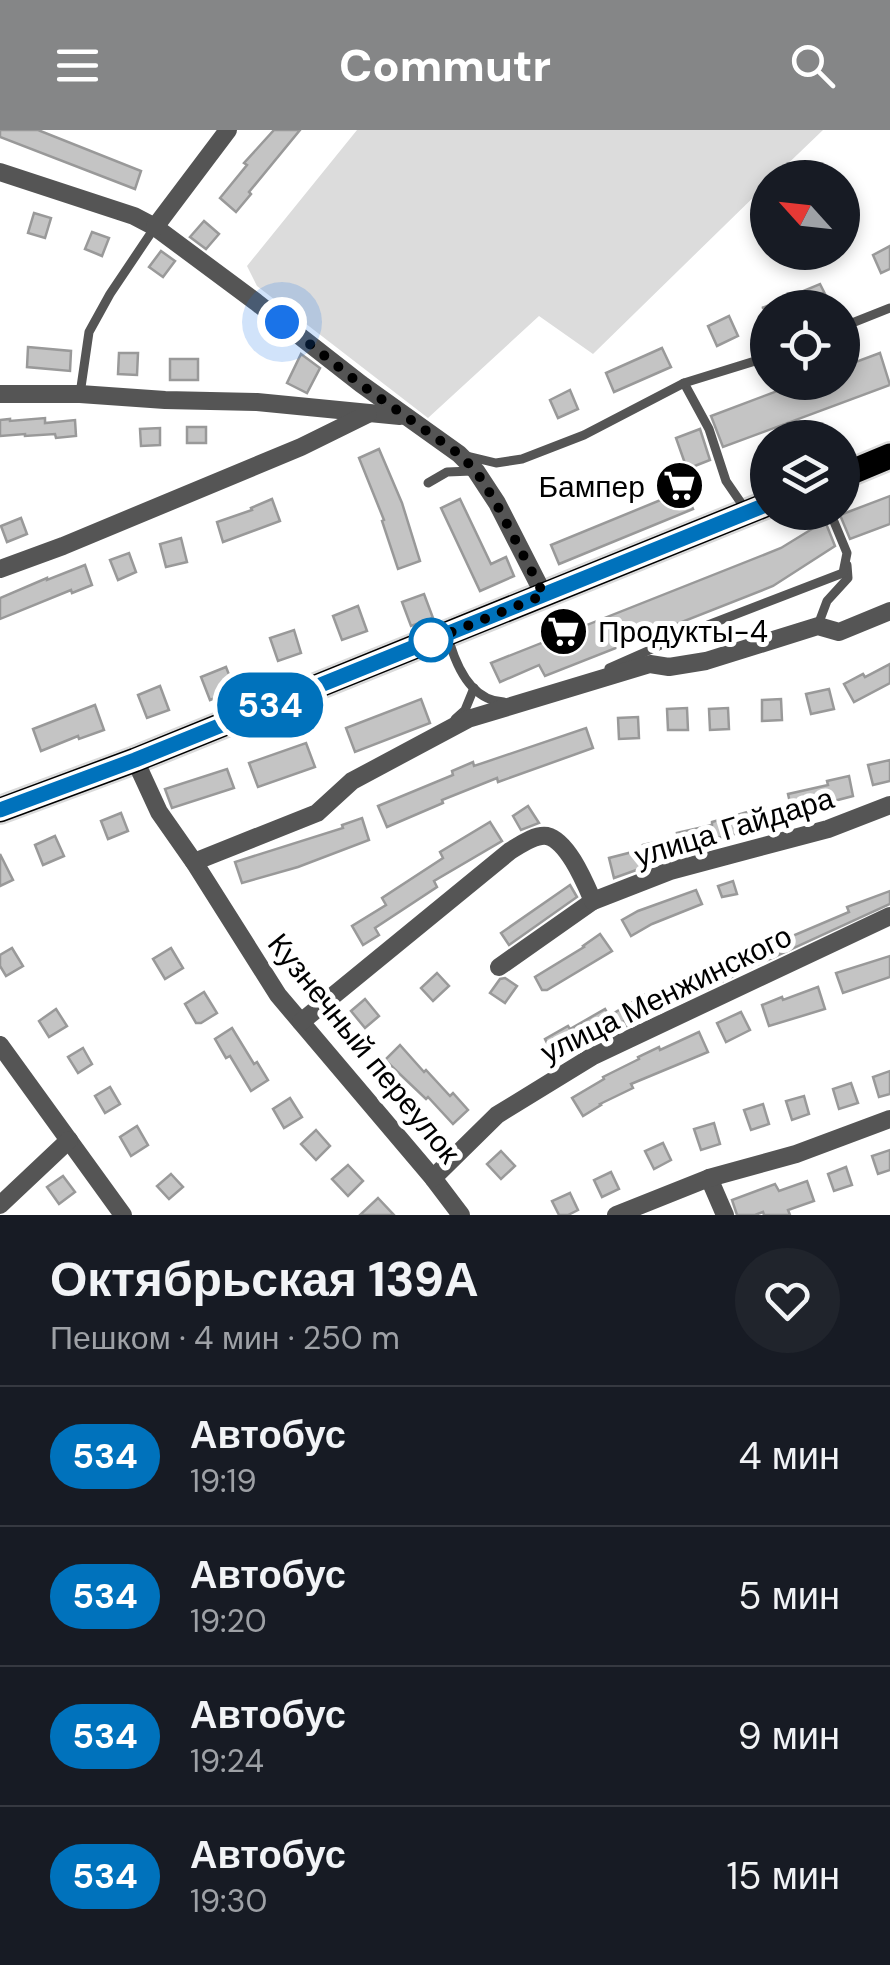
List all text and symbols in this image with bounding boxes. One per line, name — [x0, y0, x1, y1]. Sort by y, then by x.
text: Commutr — [339, 36, 551, 95]
icon: menu — [50, 38, 105, 93]
icon: search — [785, 38, 840, 93]
north arrow — [750, 160, 860, 270]
map controls — [750, 160, 860, 530]
button: locate — [750, 290, 860, 400]
your location — [257, 297, 307, 347]
button: layers — [750, 420, 860, 530]
supermarket icon: Бампер — [654, 460, 706, 512]
place label: Бампер — [538, 467, 645, 506]
supermarket icon: Продукты-4 — [537, 605, 589, 657]
place label: Продукты-4 — [598, 612, 768, 651]
unlabelled marker — [410, 619, 452, 661]
line badge: 534 — [212, 672, 328, 738]
text: 534 — [237, 682, 303, 728]
street label: улица Гайдара — [630, 778, 839, 876]
street label: улица Менжинского — [534, 916, 798, 1072]
street label: Кузнечный переулок — [259, 925, 469, 1172]
text: Октябрьская 139А — [50, 1248, 479, 1311]
button: heart — [735, 1248, 840, 1353]
text: Пешком · 4 мин · 250 m — [50, 1317, 400, 1359]
text: Автобус — [190, 1410, 346, 1460]
text: 4 мин — [738, 1431, 840, 1481]
text: 534 — [72, 1433, 138, 1479]
text: 19:19 — [190, 1460, 257, 1502]
text: Автобус — [190, 1550, 346, 1600]
text: 5 мин — [738, 1571, 840, 1621]
text: 534 — [72, 1573, 138, 1619]
text: 19:20 — [190, 1600, 267, 1642]
text: Автобус — [190, 1690, 346, 1740]
text: 9 мин — [738, 1711, 840, 1761]
text: 534 — [72, 1713, 138, 1759]
text: 19:24 — [190, 1740, 264, 1782]
text: Автобус — [190, 1830, 346, 1880]
text: 15 мин — [727, 1851, 840, 1901]
text: 534 — [72, 1853, 138, 1899]
text: 19:30 — [190, 1880, 267, 1922]

